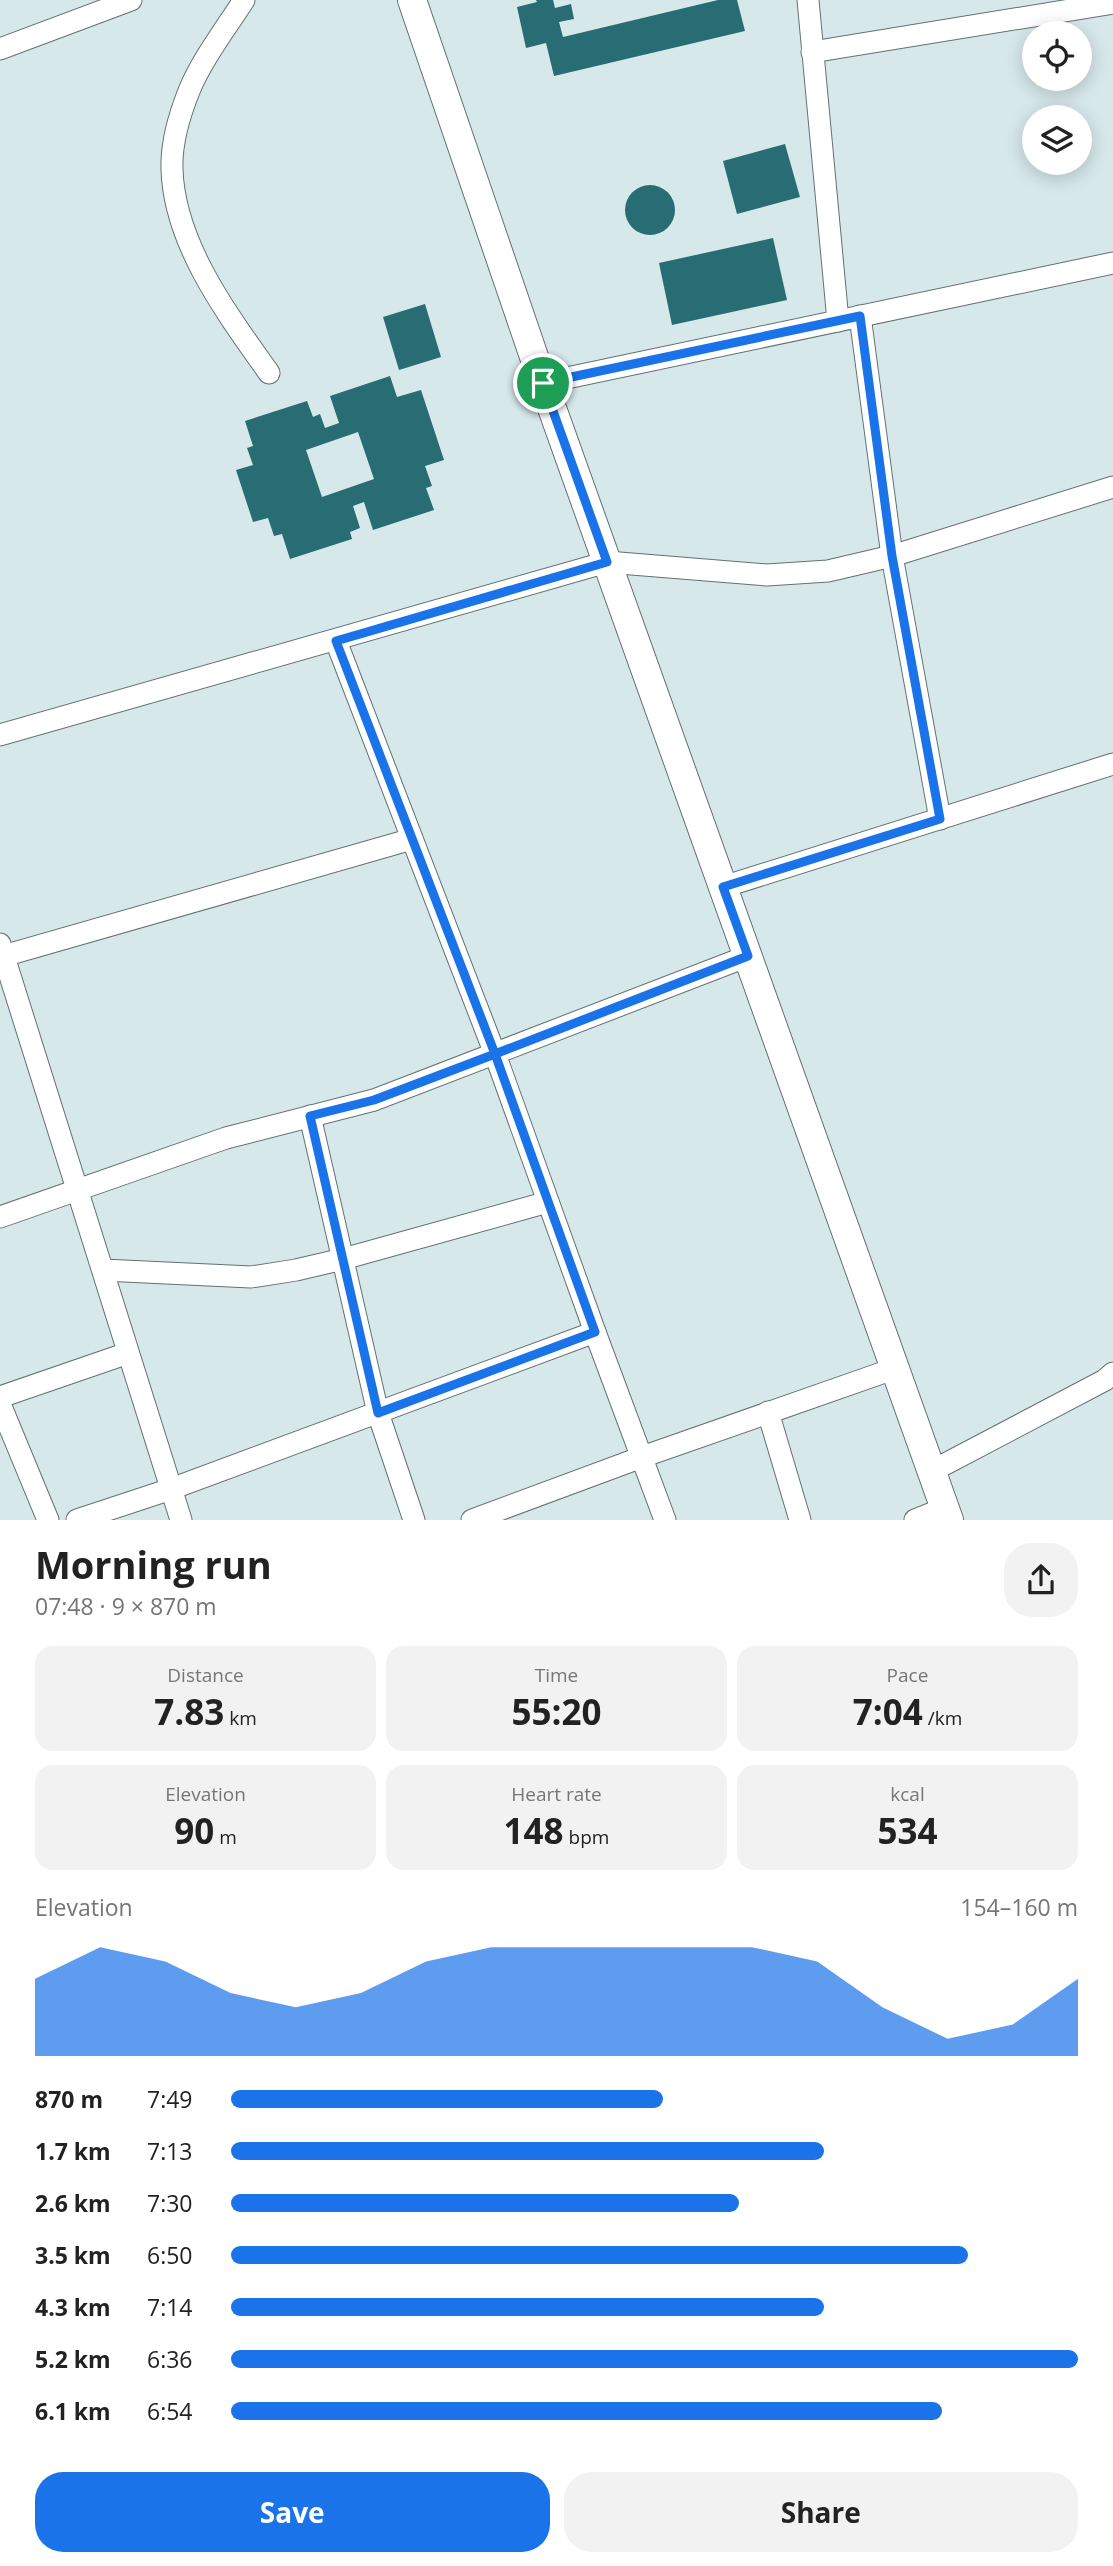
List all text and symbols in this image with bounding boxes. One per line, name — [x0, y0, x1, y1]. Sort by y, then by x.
map controls — [1022, 21, 1092, 175]
button: locate — [1022, 21, 1092, 91]
button: layers — [1022, 105, 1092, 175]
pin — [513, 353, 573, 413]
icon: arrive — [524, 364, 562, 402]
text: Morning run — [35, 1538, 272, 1590]
button: share — [1004, 1543, 1078, 1617]
text: 07:48 · 9 × 870 m — [35, 1590, 217, 1622]
text: Distance — [167, 1662, 244, 1688]
text: Time — [535, 1662, 578, 1688]
text: Pace — [887, 1662, 928, 1688]
text: 7.83 — [154, 1688, 224, 1735]
text: 55:20 — [511, 1688, 602, 1735]
text: 7:04 — [853, 1688, 923, 1735]
text: km — [224, 1705, 257, 1731]
text: /km — [923, 1705, 962, 1731]
text: Elevation — [165, 1781, 246, 1807]
text: Heart rate — [511, 1781, 602, 1807]
text: kcal — [890, 1781, 925, 1807]
text: 90 — [174, 1807, 214, 1854]
text: 148 — [504, 1807, 564, 1854]
text: 534 — [877, 1807, 938, 1854]
text: m — [214, 1824, 237, 1850]
text: bpm — [564, 1824, 609, 1850]
text: Elevation — [35, 1891, 133, 1923]
text: 154–160 m — [960, 1891, 1078, 1923]
text: 870 m — [35, 2083, 103, 2115]
text: 7:49 — [147, 2083, 193, 2115]
text: 1.7 km — [35, 2135, 111, 2167]
text: 7:13 — [147, 2135, 193, 2167]
text: 2.6 km — [35, 2187, 111, 2219]
text: 7:30 — [147, 2187, 193, 2219]
text: 3.5 km — [35, 2239, 111, 2271]
text: 6:50 — [147, 2239, 193, 2271]
text: 4.3 km — [35, 2291, 111, 2323]
text: 7:14 — [147, 2291, 193, 2323]
text: 5.2 km — [35, 2343, 111, 2375]
text: 6:36 — [147, 2343, 193, 2375]
text: 6.1 km — [35, 2395, 111, 2427]
text: 6:54 — [147, 2395, 193, 2427]
button: Save — [35, 2472, 550, 2552]
button: Share — [564, 2472, 1078, 2552]

